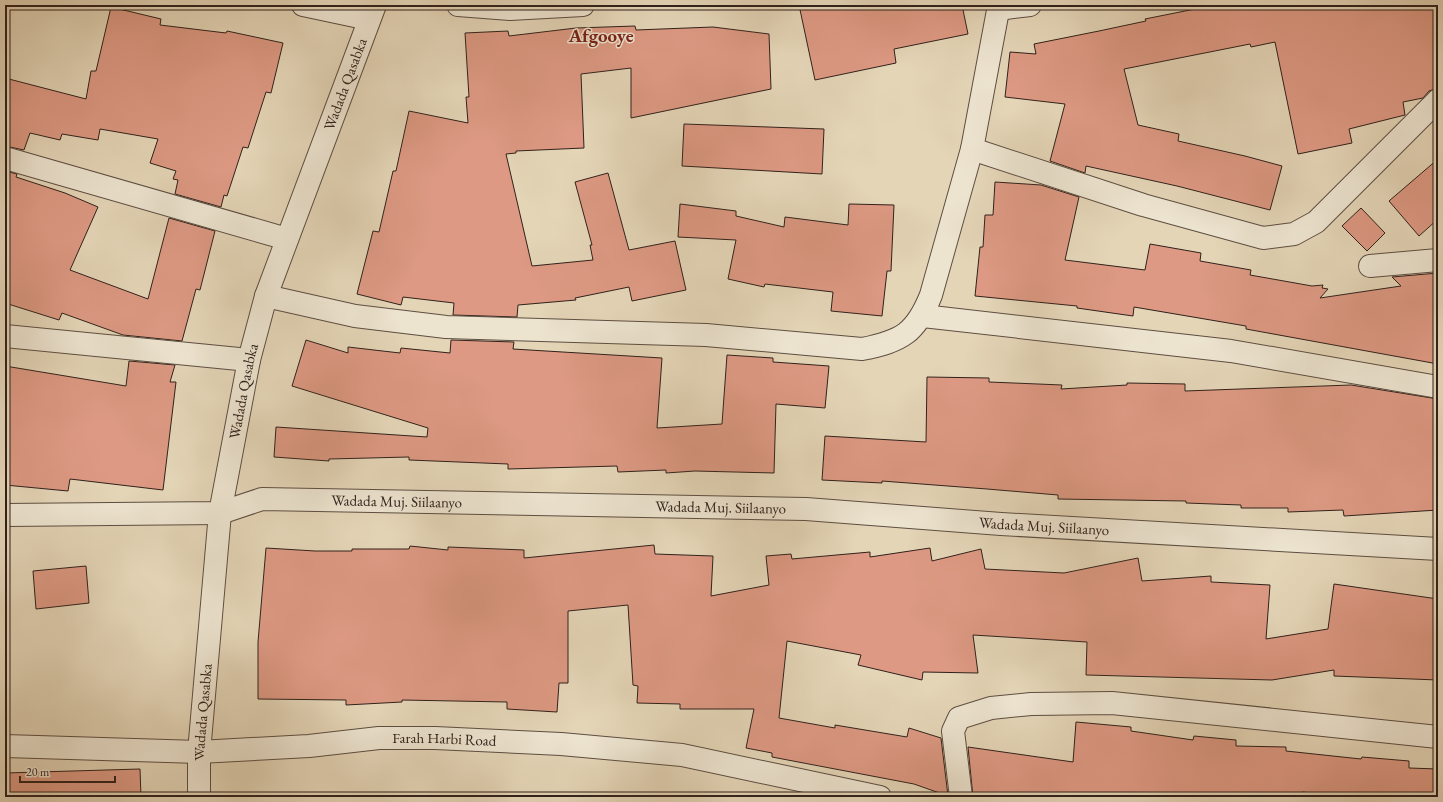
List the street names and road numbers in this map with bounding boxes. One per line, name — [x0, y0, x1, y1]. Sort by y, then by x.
street label: Wadada Qasabka — [319, 35, 371, 133]
street label: Wadada Qasabka — [224, 341, 262, 441]
street label: Wadada Muj. Siilaanyo — [331, 490, 462, 512]
street label: Wadada Muj. Siilaanyo — [655, 496, 786, 518]
street label: Wadada Muj. Siilaanyo — [978, 512, 1110, 539]
street label: Wadada Qasabka — [189, 663, 216, 761]
street label: Farah Harbi Road — [392, 728, 497, 750]

